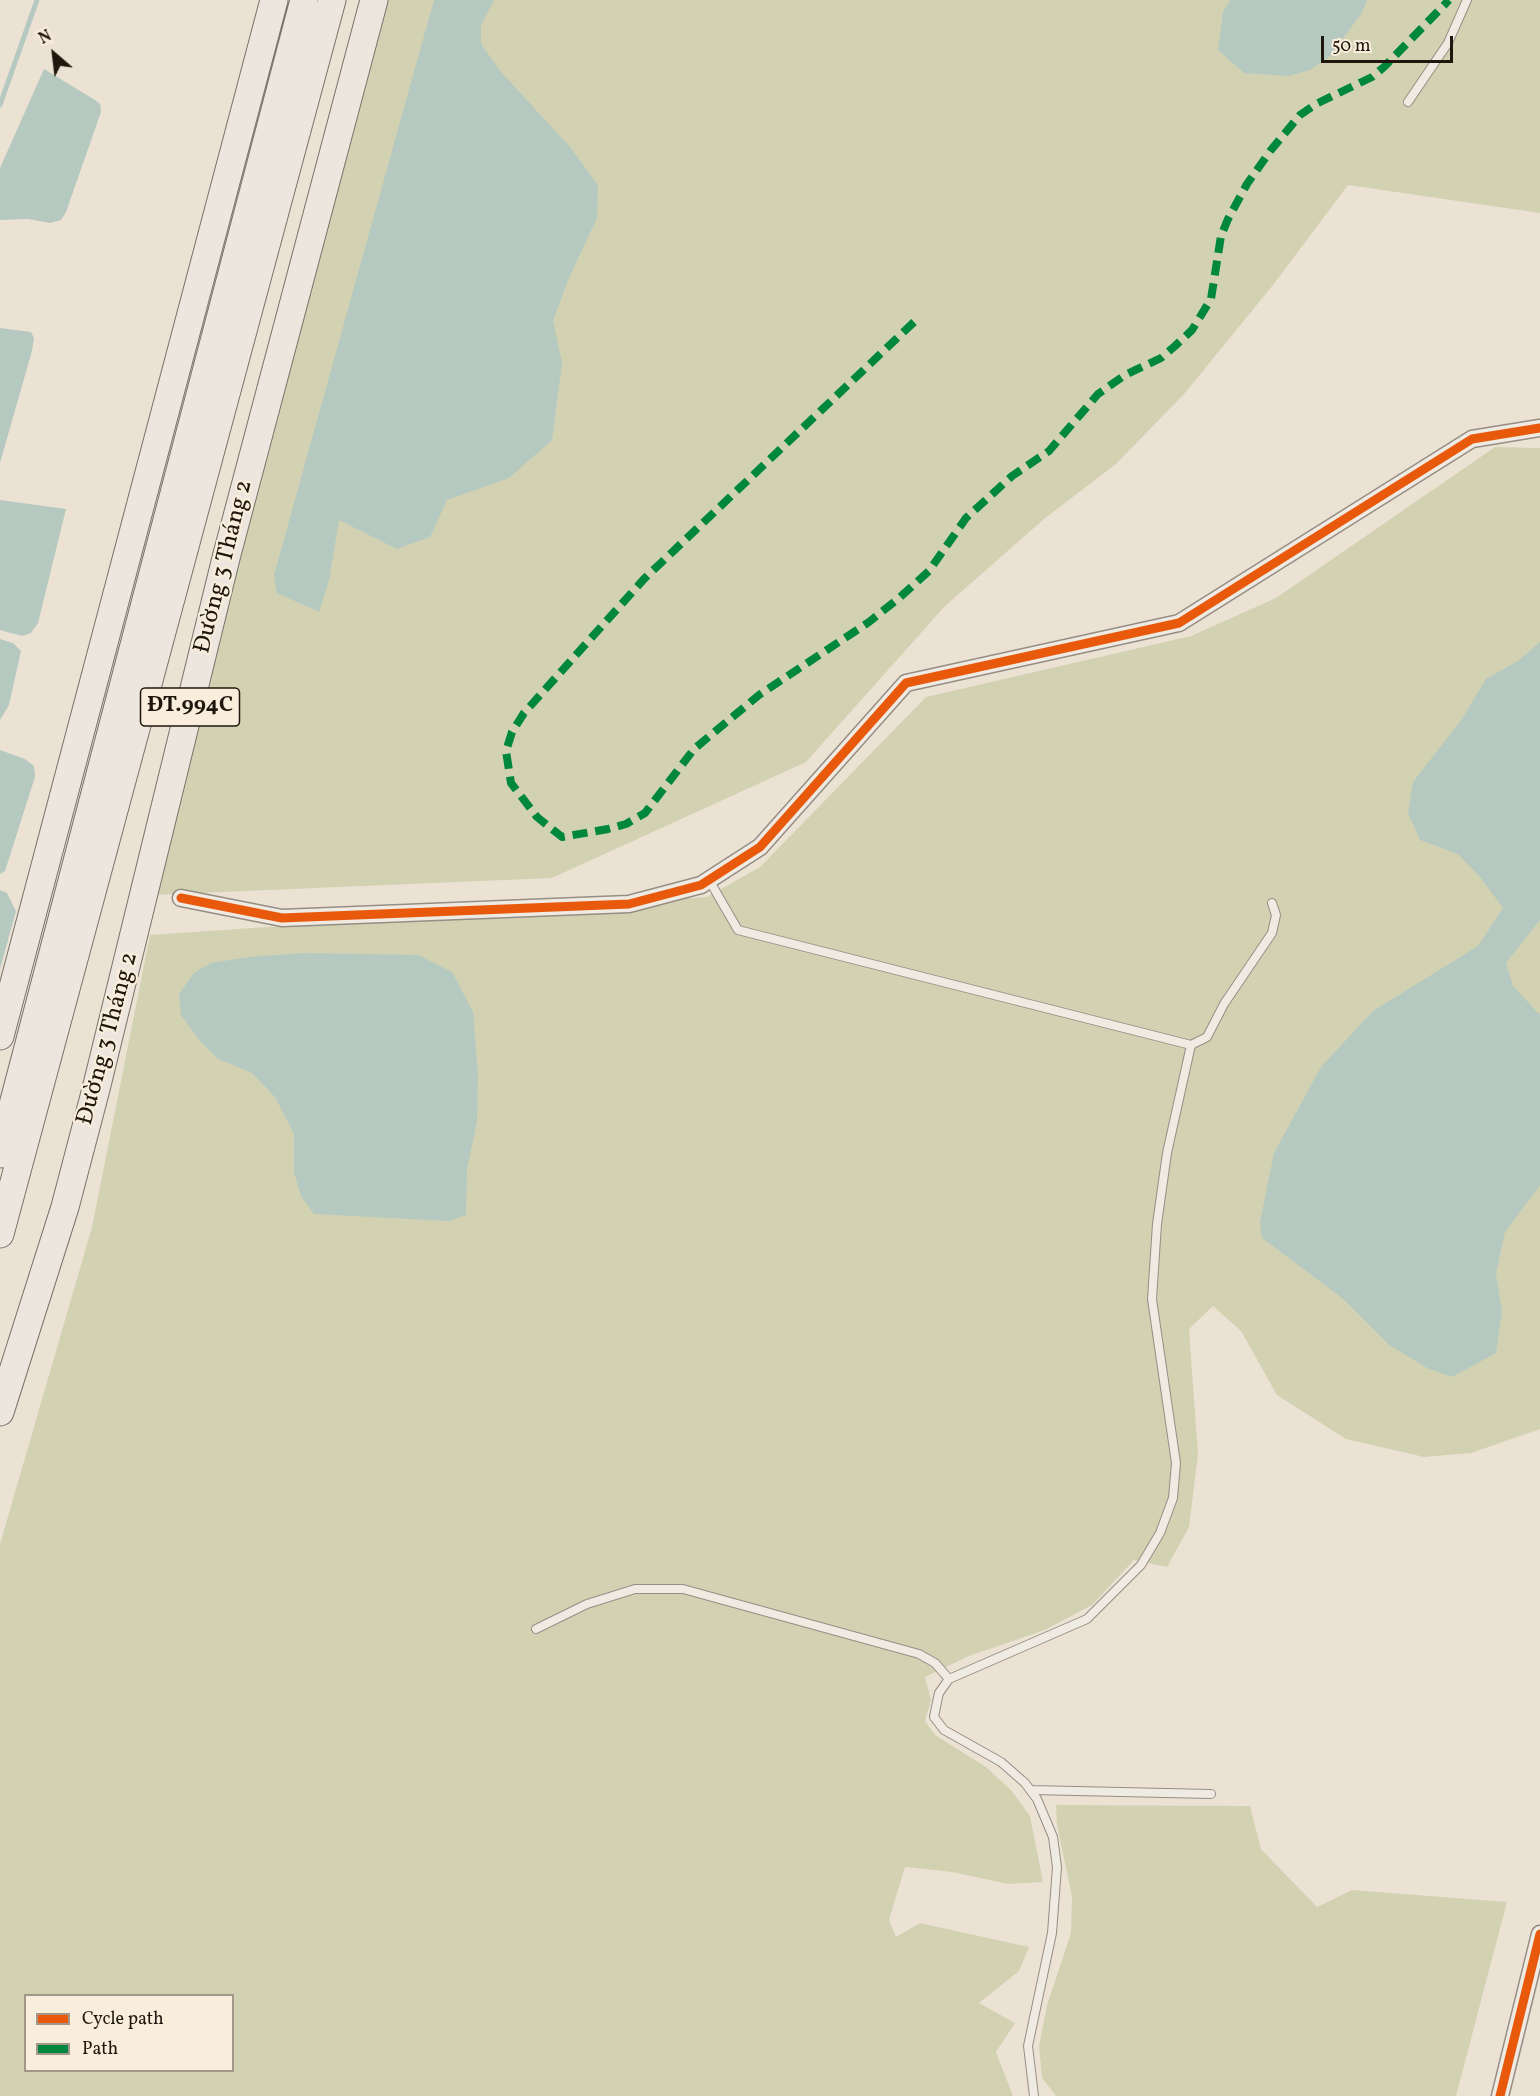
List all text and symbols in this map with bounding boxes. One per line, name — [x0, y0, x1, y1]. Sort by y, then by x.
north arrow — [24, 24, 84, 84]
scale bar — [1324, 24, 1456, 62]
text: N — [35, 26, 56, 51]
text: 50 m — [1332, 34, 1371, 59]
street label: Đường 3 Tháng 2 — [190, 477, 260, 657]
road number: ĐT.994C — [140, 688, 240, 726]
street label: Đường 3 Tháng 2 — [72, 949, 146, 1129]
legend — [24, 1994, 234, 2072]
text: Cycle path — [82, 2007, 164, 2032]
text: Path — [82, 2037, 118, 2062]

